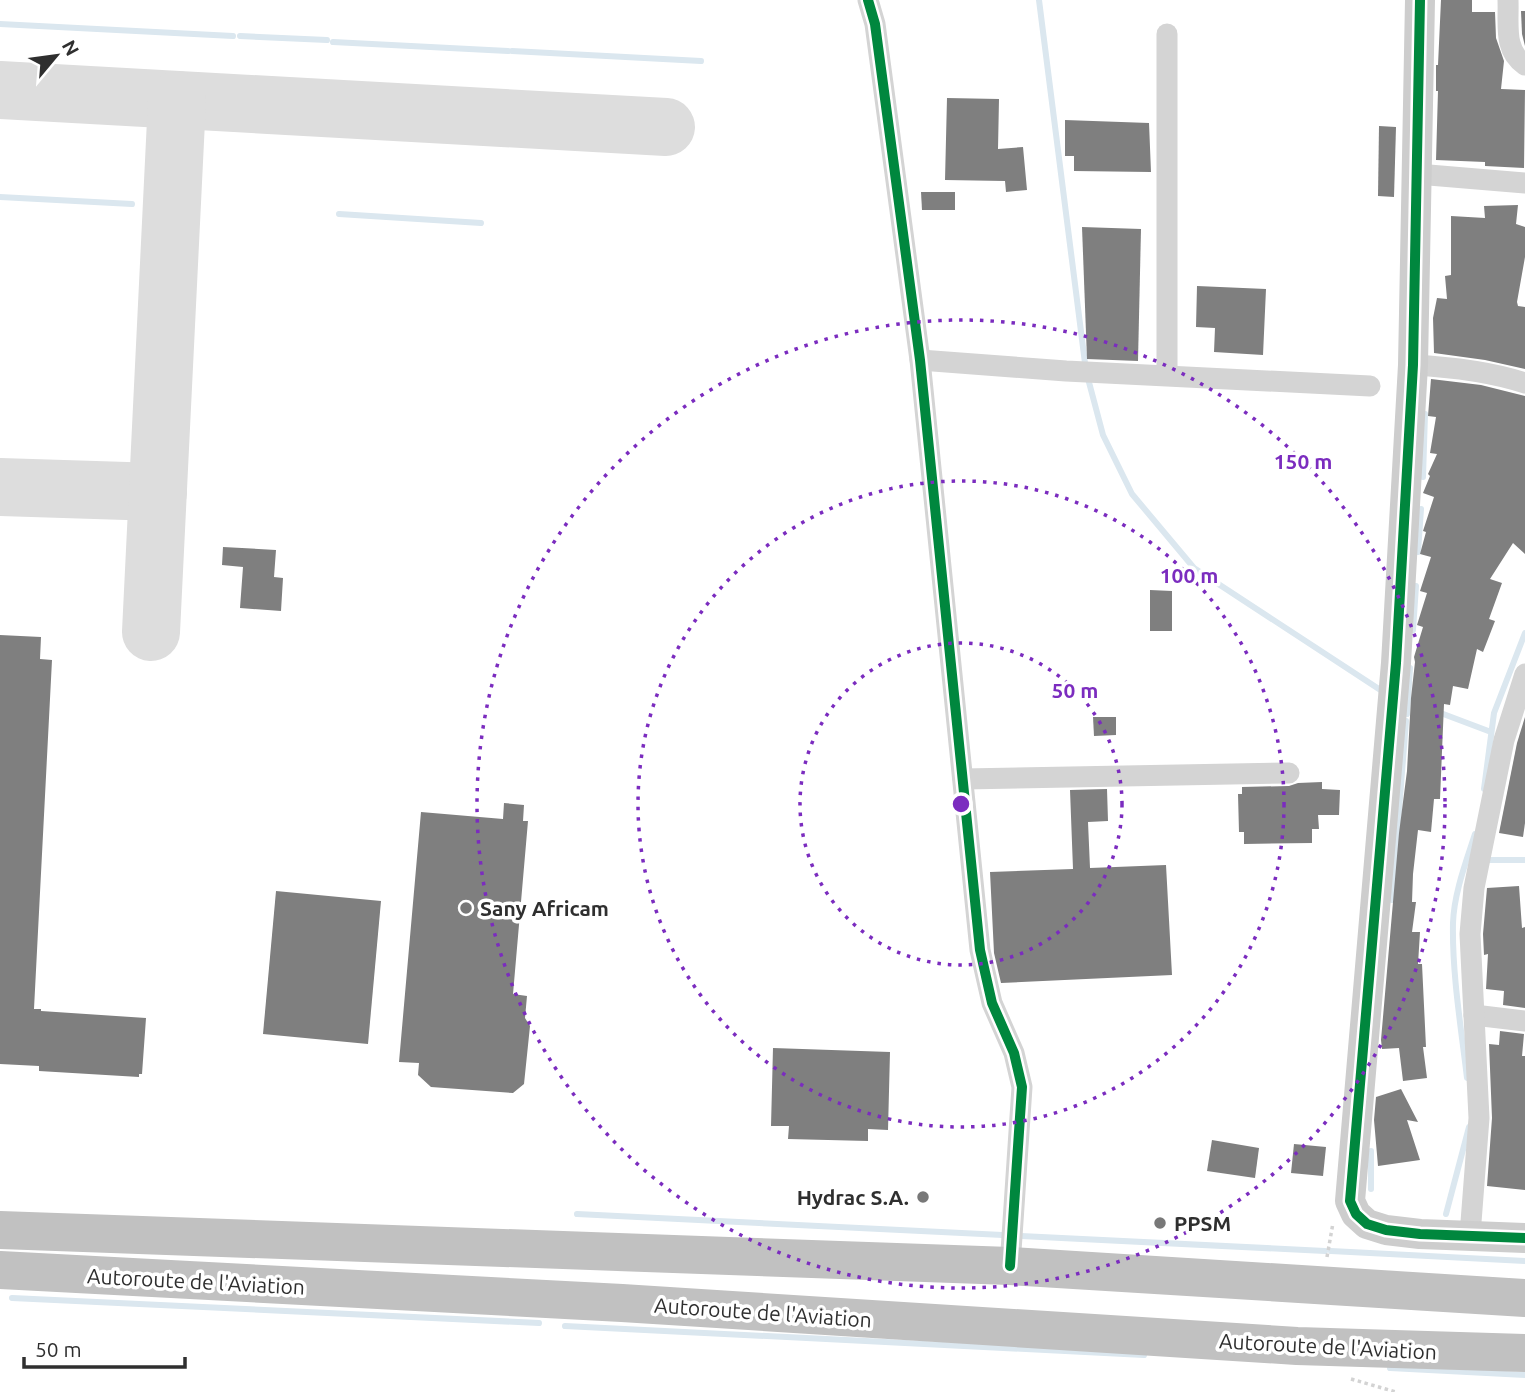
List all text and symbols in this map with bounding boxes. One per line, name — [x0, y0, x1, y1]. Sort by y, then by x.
north arrow — [21, 21, 91, 91]
text: N — [58, 36, 84, 59]
text: 150 m — [1274, 449, 1332, 473]
text: 100 m — [1160, 563, 1218, 587]
text: 50 m — [1052, 678, 1098, 702]
centre of rings — [949, 792, 973, 816]
place label: Sany Africam — [480, 896, 609, 920]
marker: Sany Africam — [458, 900, 474, 916]
place label: Hydrac S.A. — [797, 1185, 909, 1209]
marker: Hydrac S.A. — [915, 1189, 931, 1205]
place label: PPSM — [1174, 1211, 1231, 1235]
marker: PPSM — [1152, 1215, 1168, 1231]
street label: Autoroute de l'Aviation — [87, 1263, 305, 1299]
street label: Autoroute de l'Aviation — [653, 1292, 873, 1332]
scale bar — [24, 1326, 186, 1370]
street label: Autoroute de l'Aviation — [1219, 1328, 1437, 1364]
text: 50 m — [35, 1337, 82, 1361]

